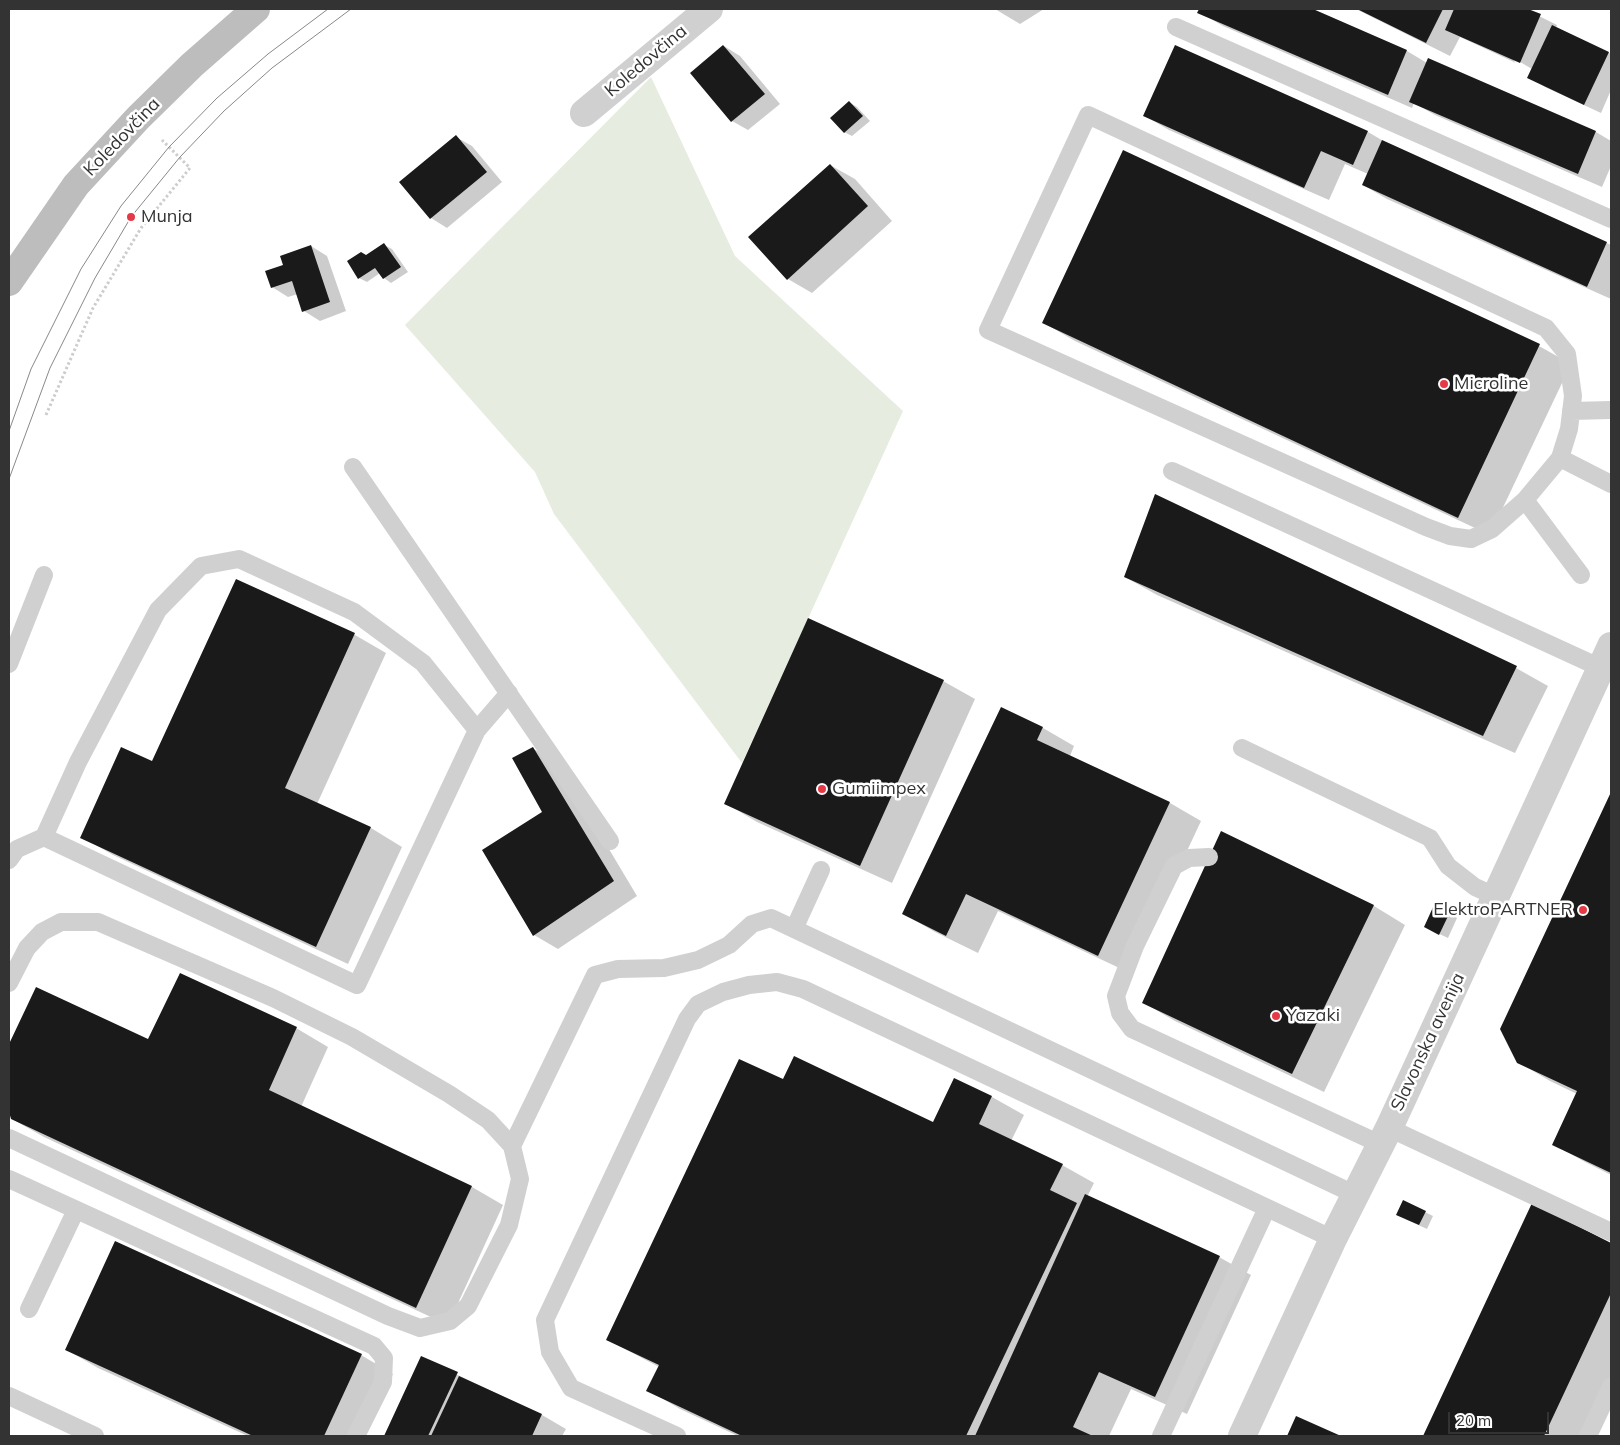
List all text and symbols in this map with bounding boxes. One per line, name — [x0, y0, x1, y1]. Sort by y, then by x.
street label: Koledovčina — [601, 20, 691, 102]
street label: Koledovčina — [79, 93, 165, 181]
place label: Munja — [141, 206, 192, 228]
marker: Munja — [125, 211, 137, 223]
place label: Microline — [1454, 373, 1528, 395]
marker: Microline — [1438, 378, 1450, 390]
place label: Gumiimpex — [832, 778, 926, 800]
marker: Gumiimpex — [816, 783, 828, 795]
place label: ElektroPARTNER — [1433, 899, 1573, 921]
marker: ElektroPARTNER — [1577, 904, 1589, 916]
street label: Slavonska avenija — [1387, 970, 1469, 1114]
place label: Yazaki — [1286, 1005, 1340, 1027]
marker: Yazaki — [1270, 1010, 1282, 1022]
scale bar — [1450, 1402, 1551, 1434]
text: 20 m — [1456, 1411, 1491, 1430]

